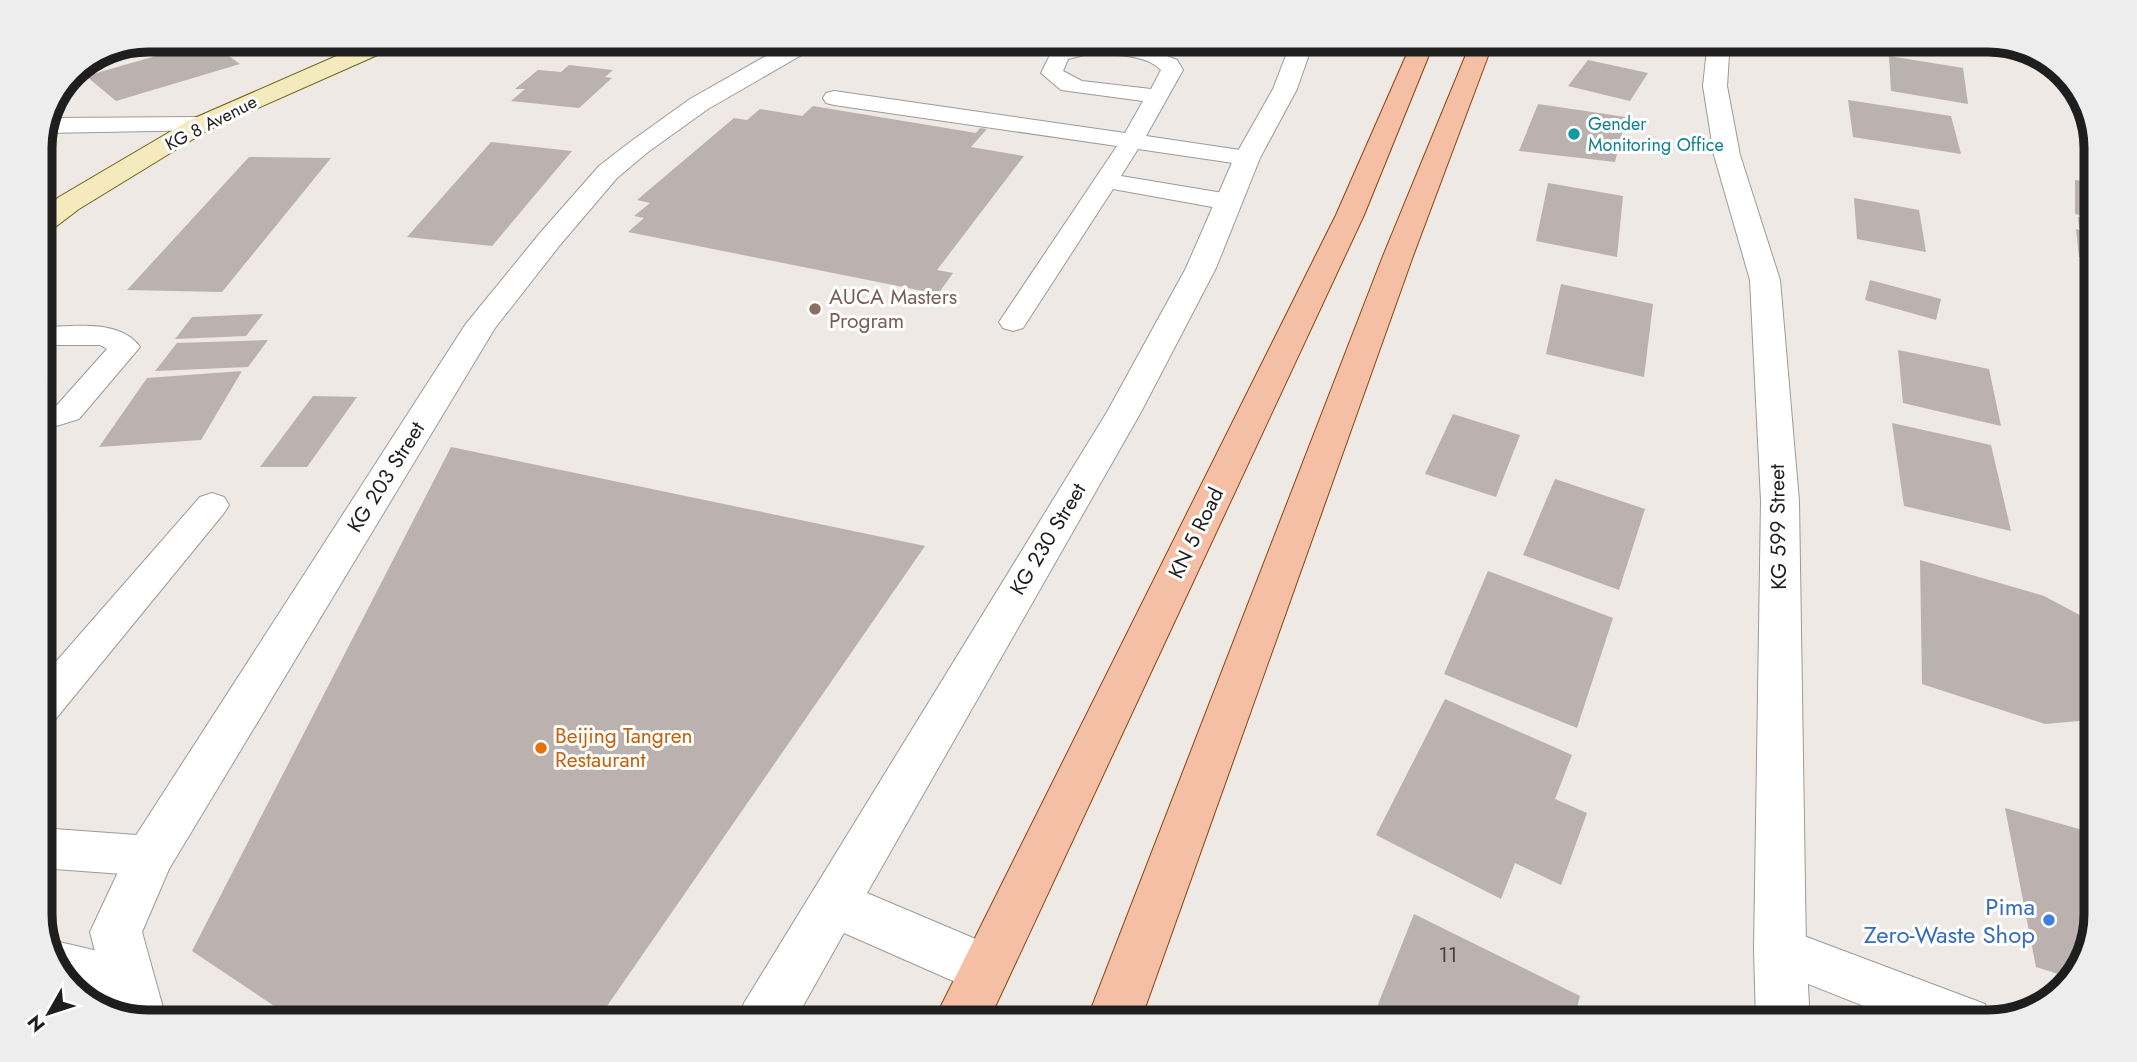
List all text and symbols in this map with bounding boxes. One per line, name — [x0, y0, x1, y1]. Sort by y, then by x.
street label: KG 8 Avenue — [161, 89, 261, 157]
place label: Gender Monitoring Office — [1588, 111, 1724, 158]
marker: Gender Monitoring Office — [1566, 126, 1582, 142]
place label: AUCA Masters Program — [829, 282, 957, 336]
marker: AUCA Masters Program — [807, 301, 823, 317]
street label: KG 203 Street — [340, 416, 432, 538]
street label: KG 599 Street — [1762, 464, 1794, 590]
street label: KG 230 Street — [1003, 477, 1093, 601]
street label: KN 5 Road — [1161, 482, 1231, 584]
place label: Beijing Tangren Restaurant — [555, 721, 693, 775]
marker: Beijing Tangren Restaurant — [533, 740, 549, 756]
place label: Pima Zero-Waste Shop — [1864, 889, 2035, 952]
marker: Pima Zero-Waste Shop — [2041, 912, 2057, 928]
house number: 11 — [1439, 940, 1457, 970]
north arrow — [14, 978, 84, 1048]
text: N — [21, 1009, 51, 1038]

